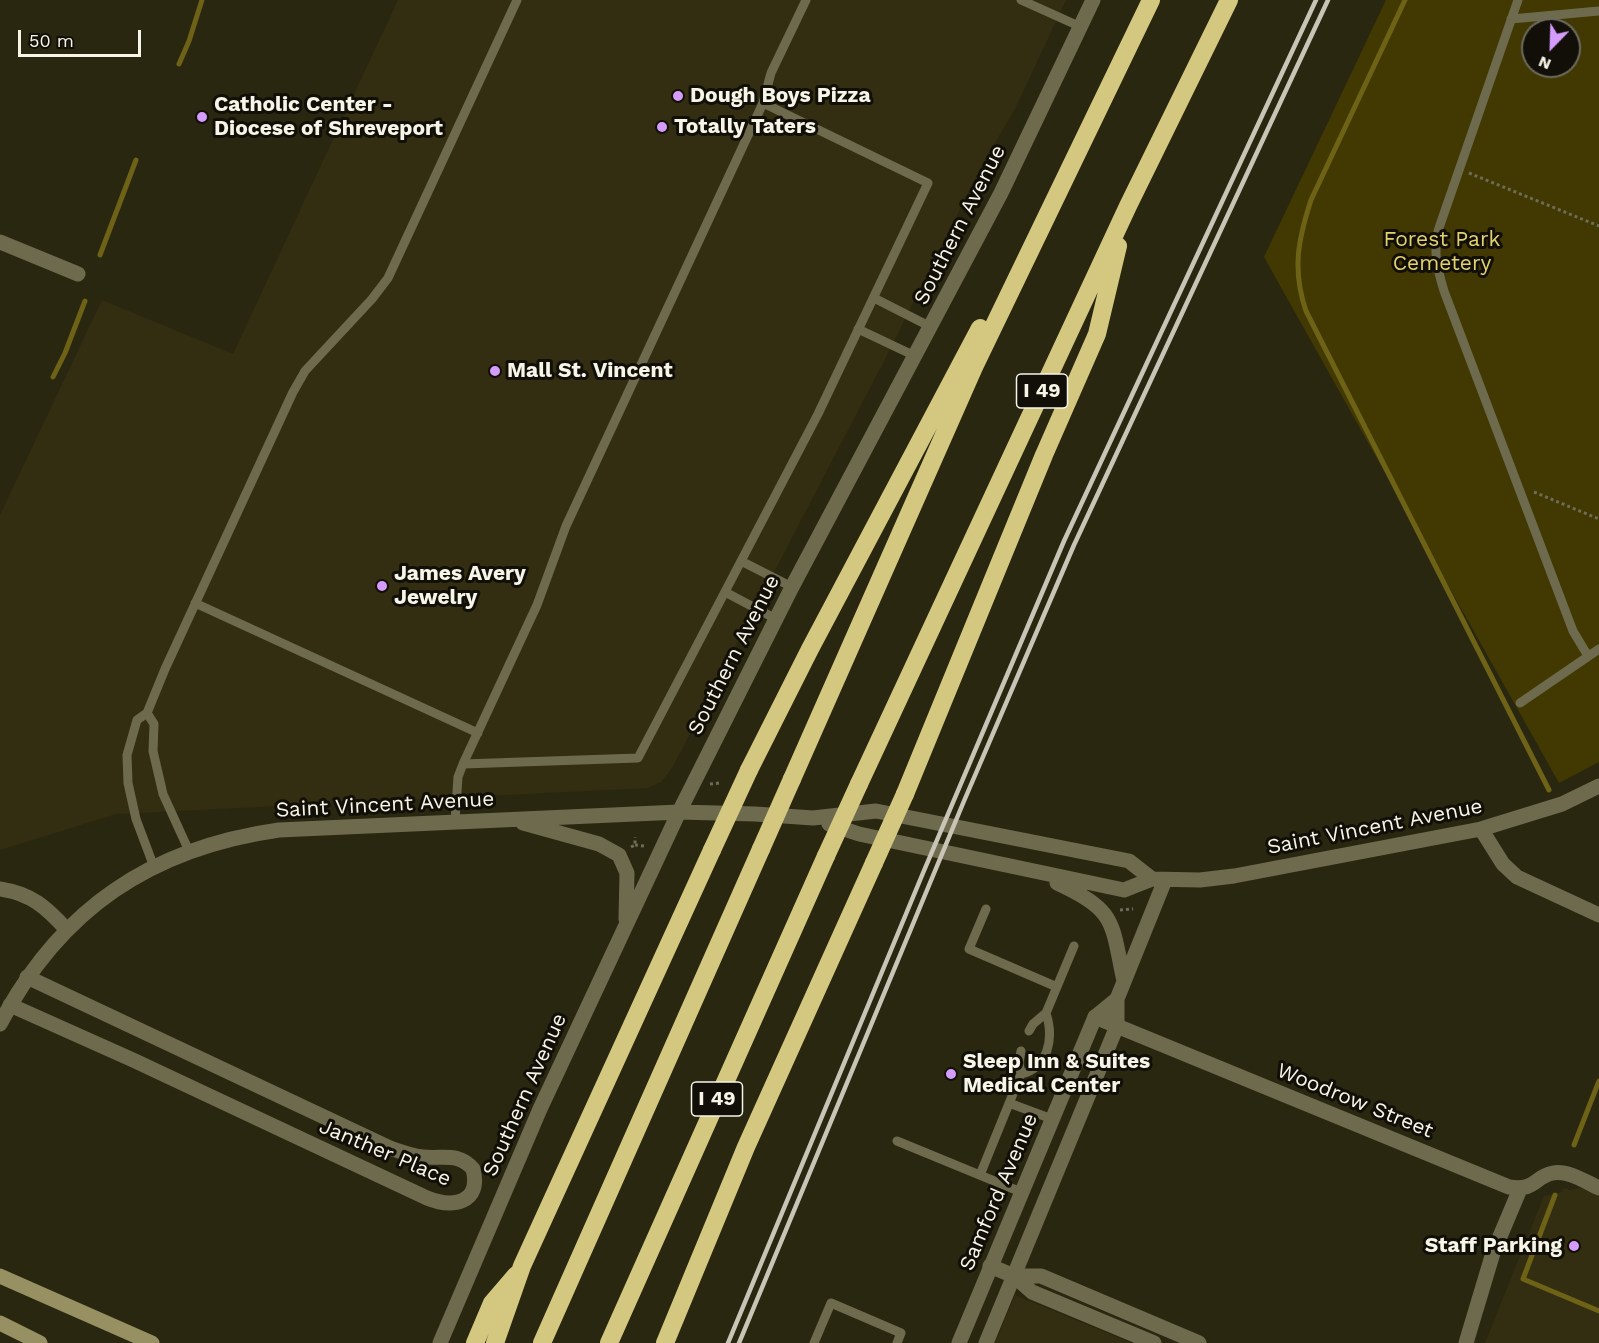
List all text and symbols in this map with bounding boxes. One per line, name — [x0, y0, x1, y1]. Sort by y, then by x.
scale bar — [21, 18, 144, 56]
north arrow — [1521, 18, 1581, 78]
text: 50 m — [29, 30, 74, 51]
text: N — [1535, 52, 1554, 74]
place label: Dough Boys Pizza — [690, 83, 871, 109]
marker: Dough Boys Pizza — [671, 89, 685, 103]
place label: Catholic Center - Diocese of Shreveport — [214, 92, 443, 142]
marker: Catholic Center - Diocese of Shreveport — [195, 110, 209, 124]
place label: Totally Taters — [674, 114, 816, 140]
marker: Totally Taters — [655, 120, 669, 134]
street label: Southern Avenue — [909, 141, 1011, 309]
park label: Forest Park Cemetery — [1384, 227, 1500, 277]
place label: Mall St. Vincent — [507, 358, 673, 384]
marker: Mall St. Vincent — [488, 364, 502, 378]
road number: I 49 — [1016, 374, 1068, 408]
place label: James Avery Jewelry — [394, 561, 526, 611]
street label: Southern Avenue — [683, 571, 785, 739]
marker: James Avery Jewelry — [375, 579, 389, 593]
street label: Saint Vincent Avenue — [275, 787, 495, 823]
street label: Saint Vincent Avenue — [1265, 794, 1485, 860]
street label: Southern Avenue — [478, 1010, 572, 1180]
place label: Sleep Inn & Suites Medical Center — [963, 1049, 1150, 1099]
street label: Woodrow Street — [1273, 1058, 1437, 1144]
marker: Sleep Inn & Suites Medical Center — [944, 1067, 958, 1081]
road number: I 49 — [692, 1082, 742, 1116]
street label: Samford Avenue — [955, 1110, 1043, 1274]
street label: Janther Place — [315, 1114, 455, 1192]
place label: Staff Parking — [1425, 1233, 1562, 1259]
marker: Staff Parking — [1567, 1239, 1581, 1253]

